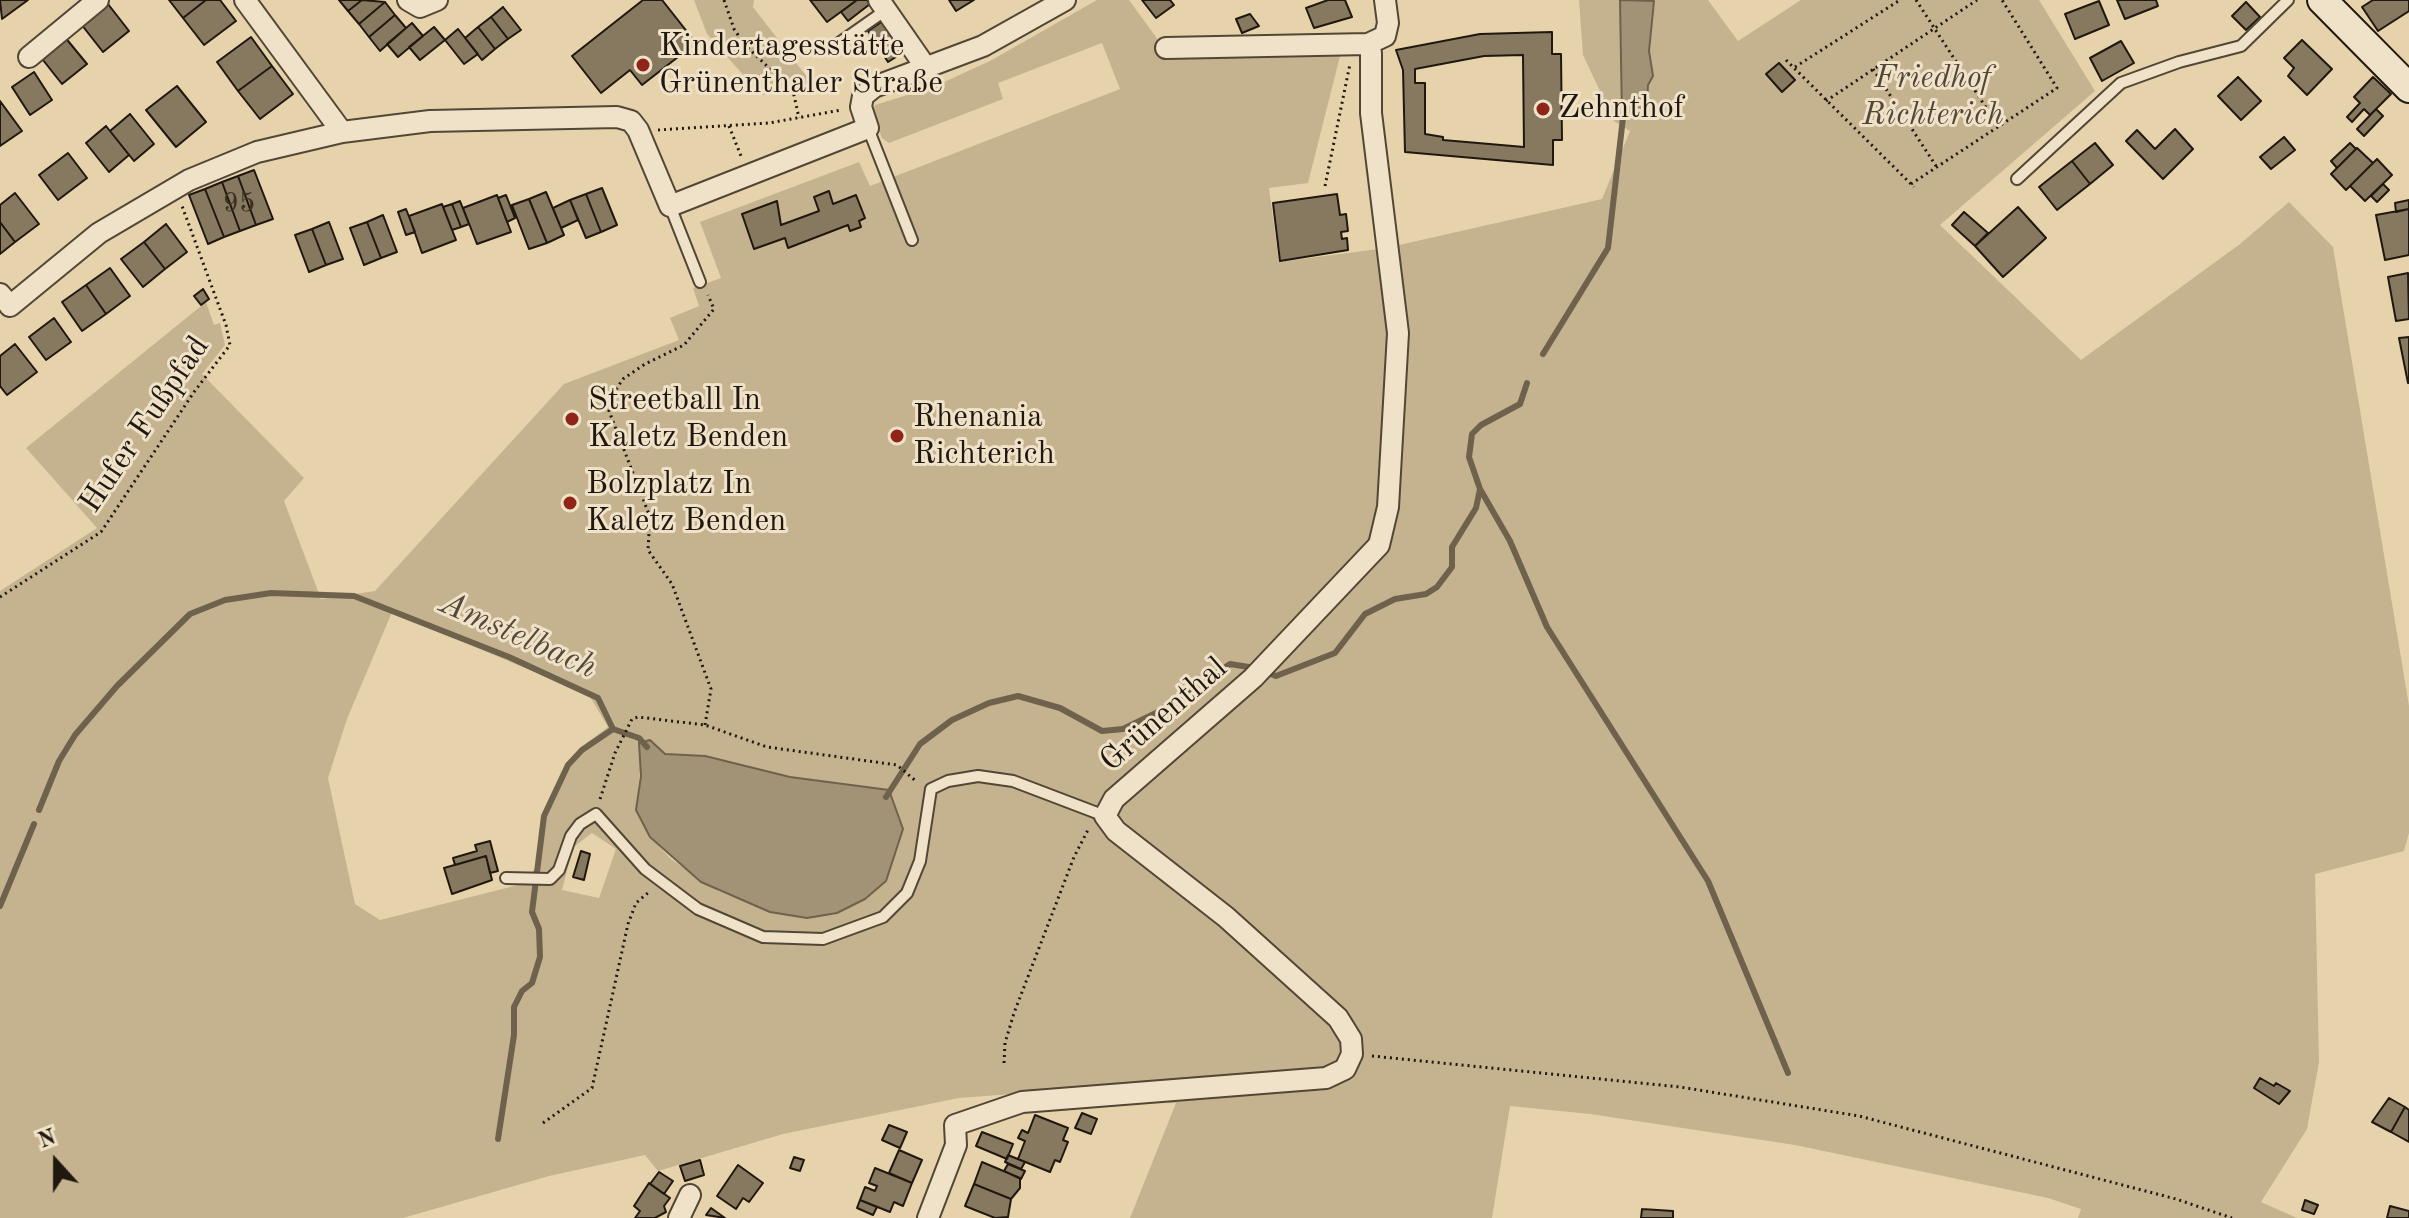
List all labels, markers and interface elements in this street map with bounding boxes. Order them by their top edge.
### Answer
place label: Kindertagesstätte Grünenthaler Straße [659,28,943,103]
marker: Kindertagesstätte Grünenthaler Straße [634,56,652,74]
park label: Friedhof Richterich [1862,60,2004,135]
place label: Zehnthof [1559,90,1684,128]
marker: Zehnthof [1534,100,1552,118]
house number: 95 [223,187,255,221]
street label: Hufer Fußpfad [72,329,218,521]
place label: Streetball In Kaletz Benden [588,382,788,457]
place label: Rhenania Richterich [913,399,1055,474]
marker: Streetball In Kaletz Benden [563,410,581,428]
marker: Rhenania Richterich [888,427,906,445]
place label: Bolzplatz In Kaletz Benden [586,466,786,541]
marker: Bolzplatz In Kaletz Benden [561,494,579,512]
water label: Amstelbach [433,583,603,689]
street label: Grünenthal [1093,649,1235,781]
north arrow [16,1122,96,1202]
text: N [36,1126,59,1153]

